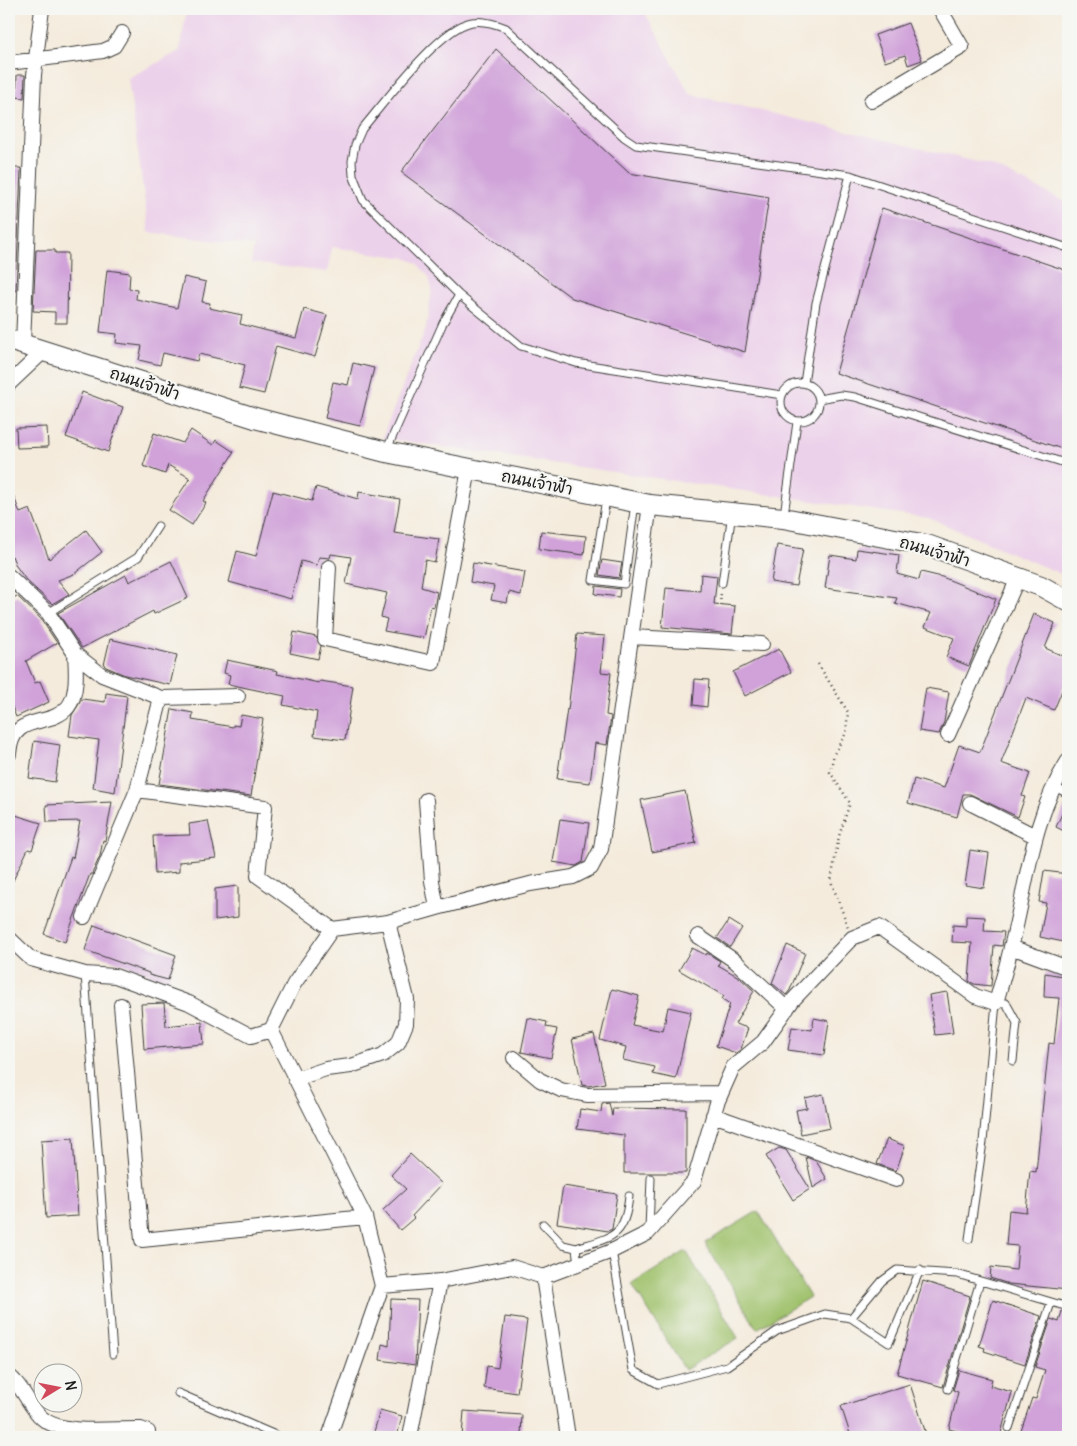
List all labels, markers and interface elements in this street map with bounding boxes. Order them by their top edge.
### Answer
street label: ถนนเจ้าฟ้า [108,362,182,404]
street label: ถนนเจ้าฟ้า [500,465,574,499]
street label: ถนนเจ้าฟ้า [898,531,972,571]
north arrow [32,1364,82,1414]
text: N [61,1379,81,1392]

